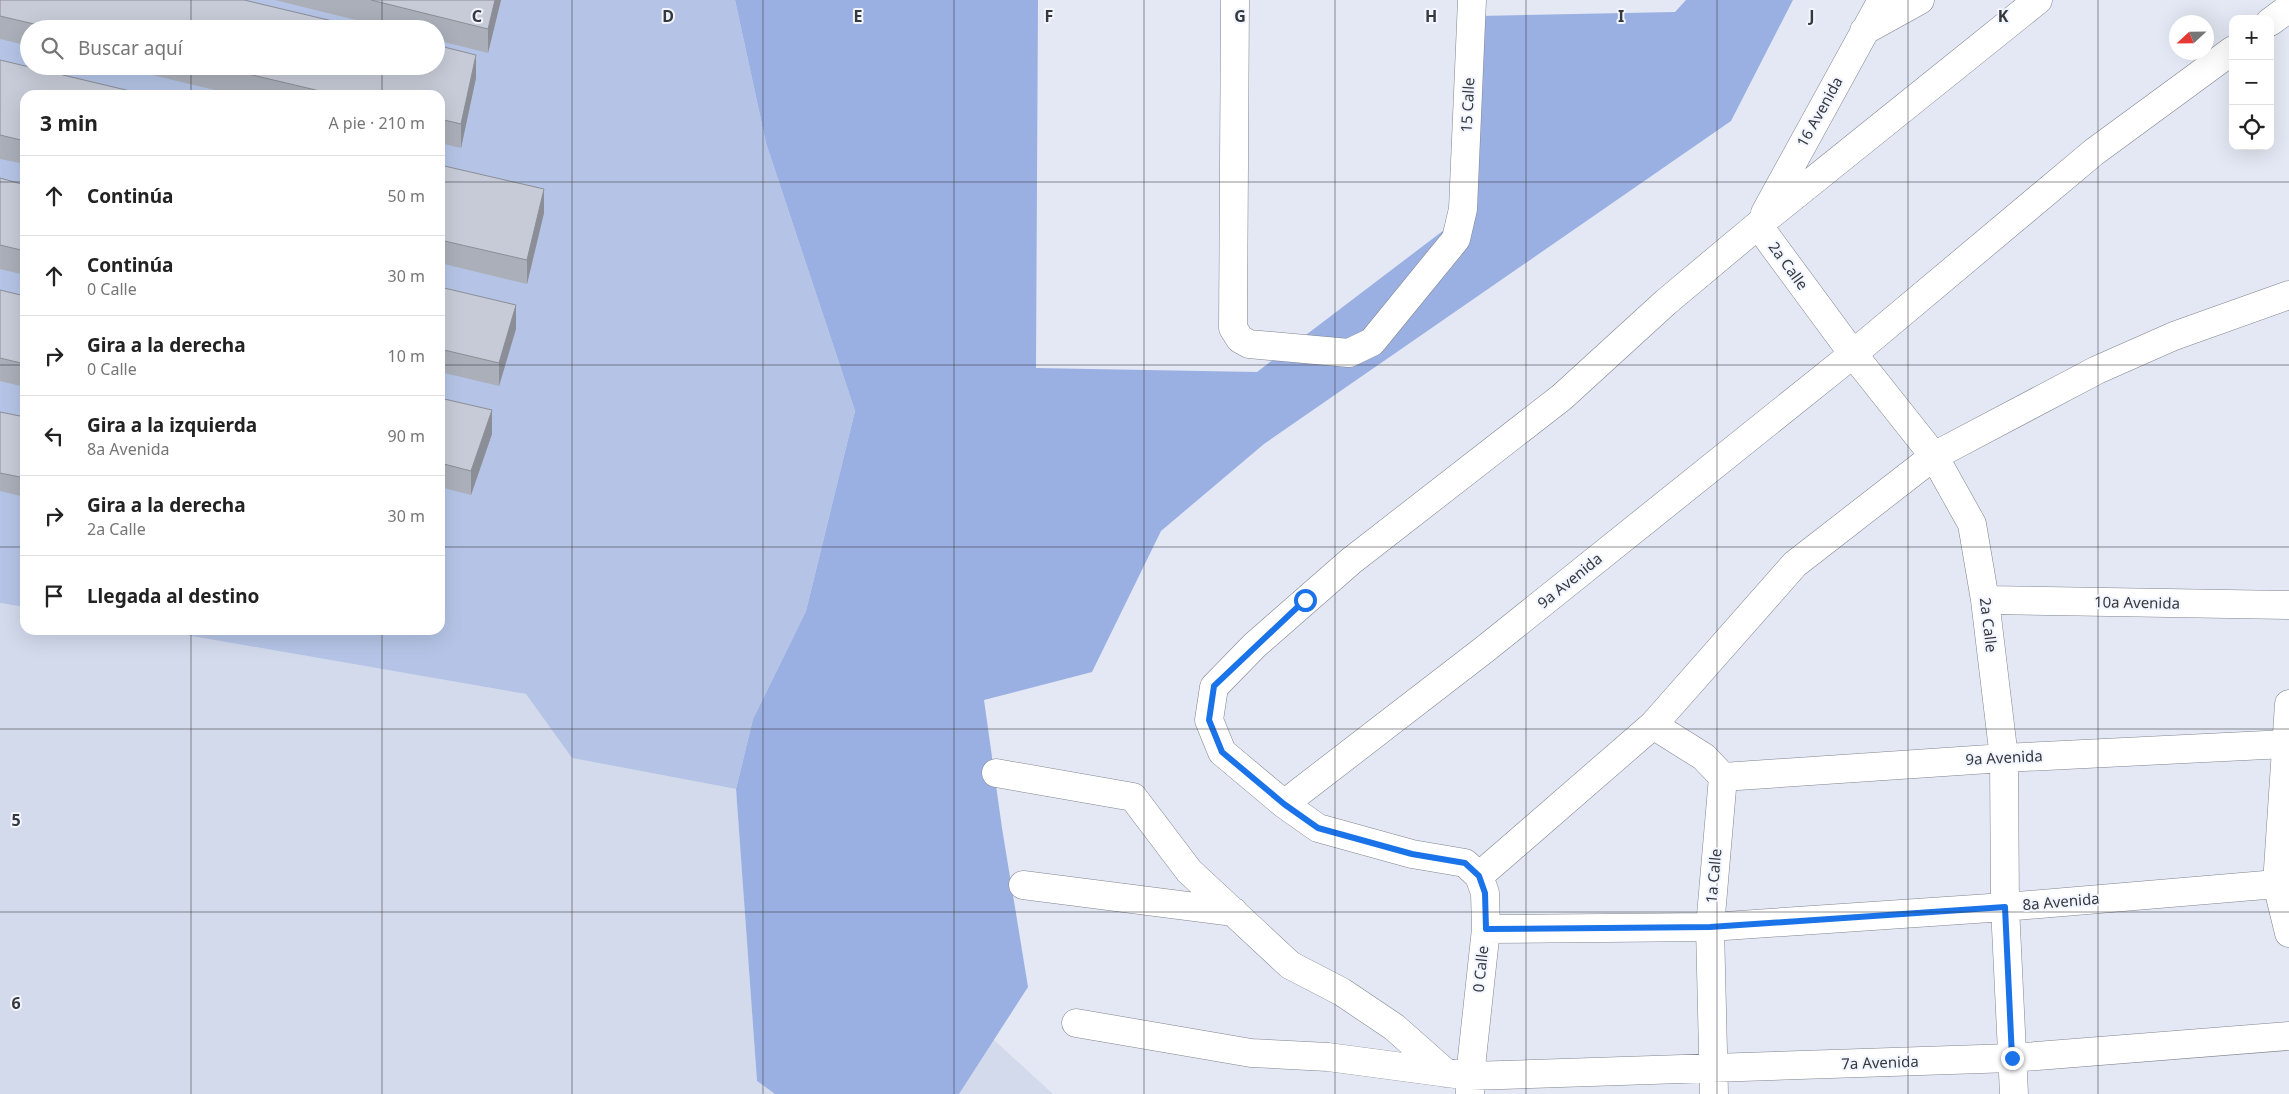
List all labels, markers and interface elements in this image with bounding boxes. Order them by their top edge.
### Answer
text: C [472,5,482,27]
text: D [662,5,674,27]
text: E [854,5,863,27]
text: F [1045,5,1053,27]
text: G [1234,5,1246,27]
text: H [1425,5,1437,27]
text: I [1618,5,1624,27]
text: J [1807,5,1815,27]
text: K [1998,5,2009,27]
north arrow [2169,15,2214,60]
map controls [2229,15,2274,150]
button: + [2229,15,2274,60]
search box [20,20,445,75]
icon: search [38,34,66,62]
text: Buscar aquí [78,35,183,61]
button: − [2229,60,2274,105]
street label: 16 Avenida [1792,73,1847,150]
street label: 15 Calle [1456,77,1478,133]
button: locate [2229,105,2274,150]
text: 3 min [40,109,98,137]
text: A pie · 210 m [328,112,425,134]
icon: ahead [40,182,68,210]
text: Continúa [87,183,173,209]
text: 50 m [388,185,425,207]
street label: 2a Calle [1765,237,1813,294]
text: Continúa [87,252,173,278]
icon: ahead [40,262,68,290]
text: 30 m [388,265,425,287]
text: 0 Calle [87,278,137,300]
text: Gira a la derecha [87,332,246,358]
icon: right [40,342,68,370]
text: 10 m [388,345,425,367]
text: 0 Calle [87,358,137,380]
text: Gira a la izquierda [87,412,257,438]
icon: left [40,422,68,450]
text: 90 m [388,425,425,447]
text: 8a Avenida [87,438,170,460]
text: Gira a la derecha [87,492,246,518]
icon: right [40,502,68,530]
text: 30 m [388,505,425,527]
text: 2a Calle [87,518,146,540]
street label: 9a Avenida [1533,548,1606,612]
icon: arrive [40,582,68,610]
text: Llegada al destino [87,583,259,609]
route start [1294,589,1317,612]
street label: 10a Avenida [2094,591,2180,613]
street label: 2a Calle [1976,596,2002,653]
street label: 9a Avenida [1965,745,2043,769]
text: 5 [11,809,21,831]
street label: 1a Calle [1701,848,1725,904]
street label: 8a Avenida [2022,888,2100,914]
street label: 0 Calle [1468,945,1492,993]
text: 6 [11,992,21,1014]
route end [2001,1047,2024,1070]
street label: 7a Avenida [1841,1051,1919,1073]

